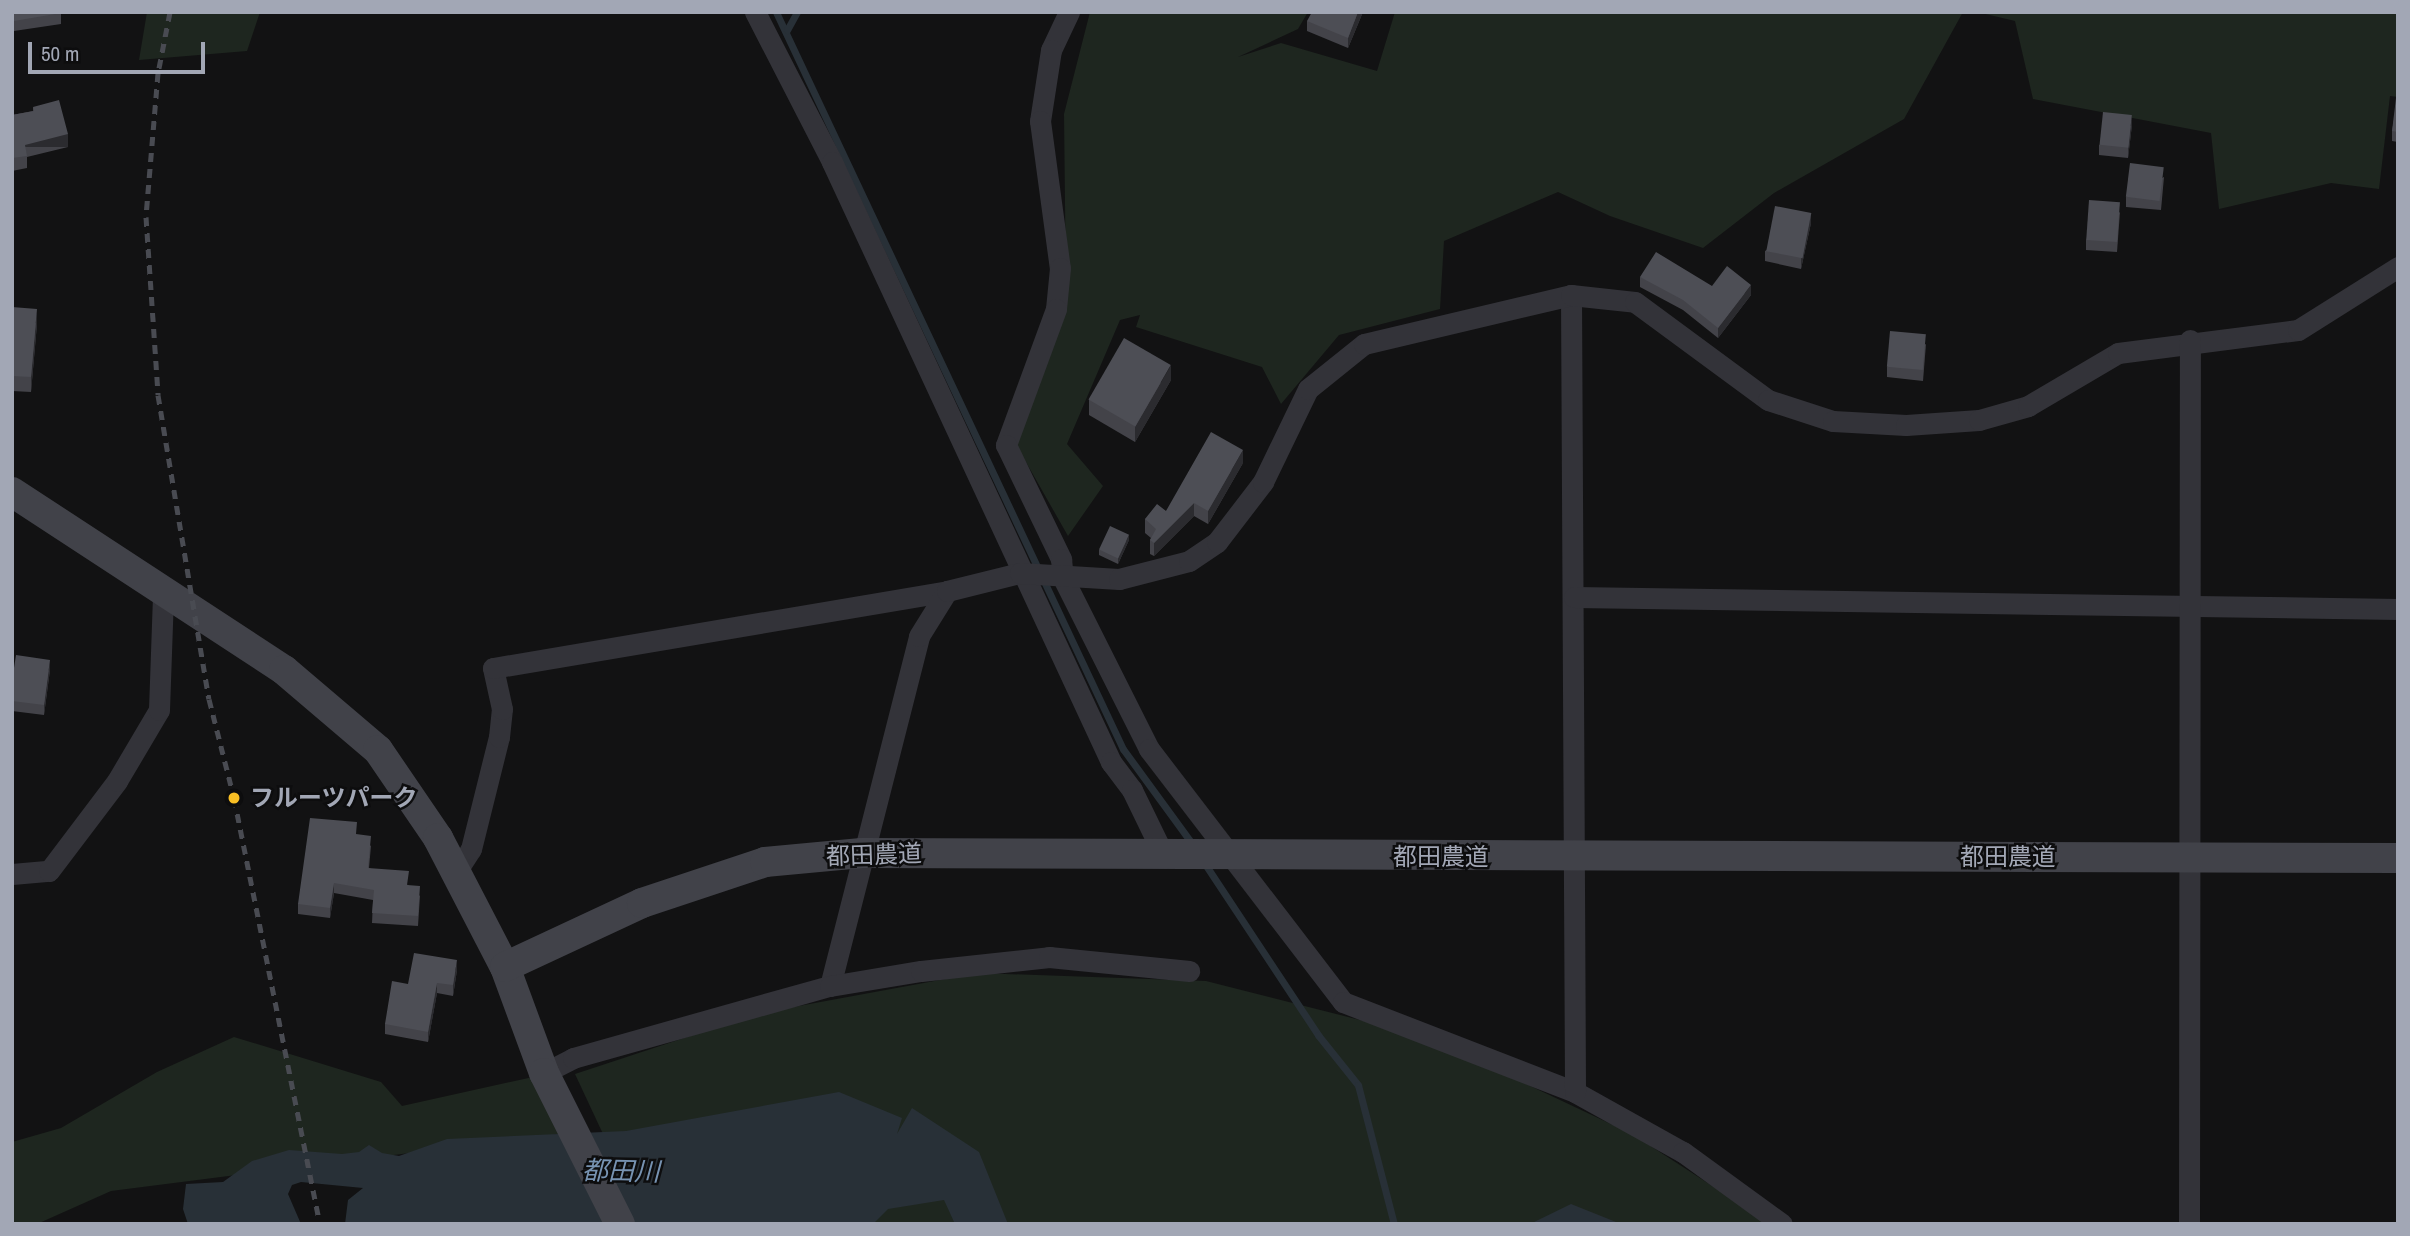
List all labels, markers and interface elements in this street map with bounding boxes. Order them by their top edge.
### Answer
scale bar [32,28,208,72]
text: 50 m [41,39,79,68]
place label: フルーツパーク [250,784,418,812]
marker: フルーツパーク [224,788,244,808]
street label: 都田農道 [826,839,922,871]
street label: 都田農道 [1393,843,1489,871]
street label: 都田農道 [1960,843,2056,871]
water label: 都田川 [582,1155,660,1187]

